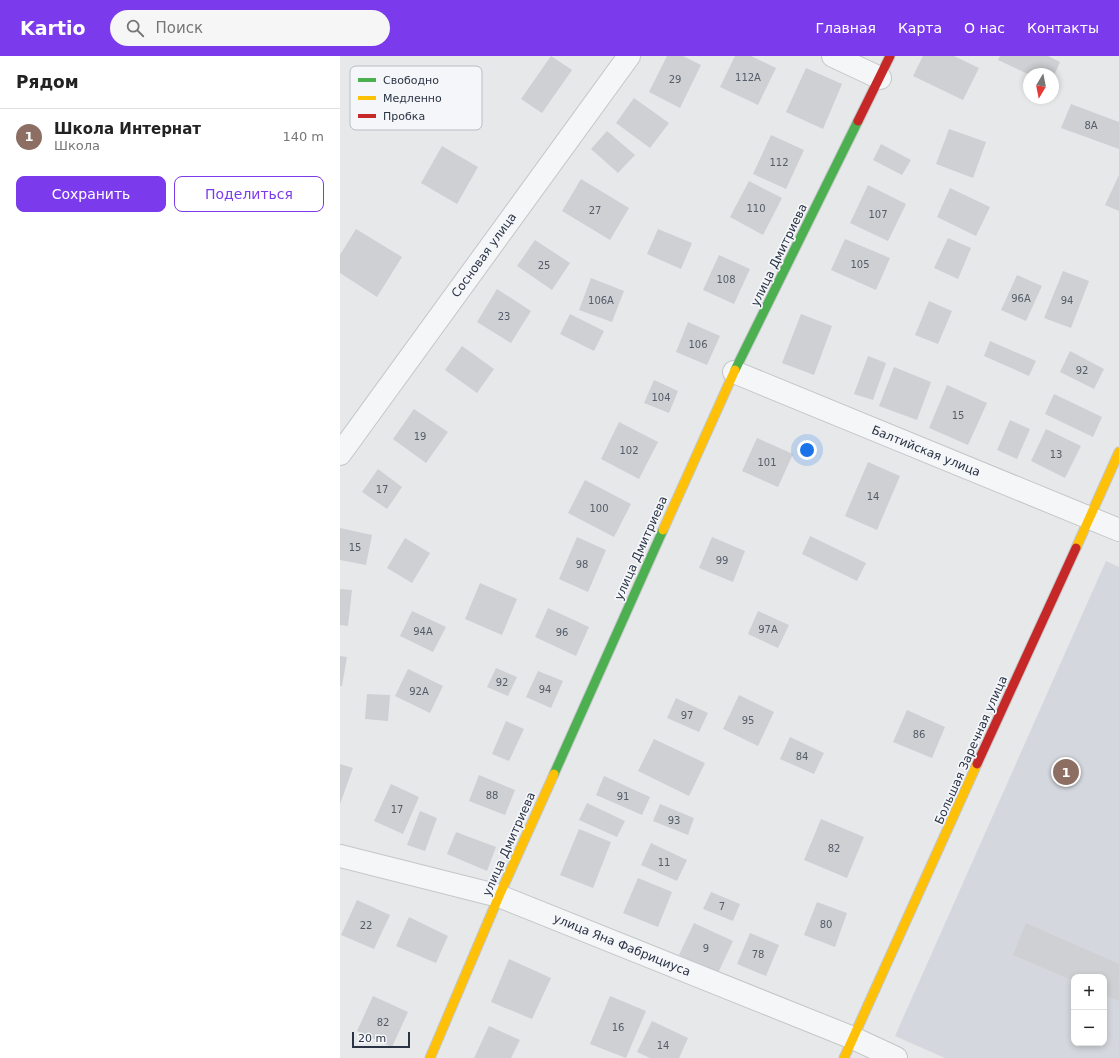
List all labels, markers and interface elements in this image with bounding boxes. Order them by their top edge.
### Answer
search box [110,10,390,46]
text: Kartio [20,17,86,39]
icon: search [124,17,146,39]
text: Поиск [156,19,203,37]
text: Главная [815,20,876,36]
text: Карта [898,20,942,36]
text: О нас [964,20,1005,36]
text: Контакты [1027,20,1099,36]
legend [350,66,482,130]
north arrow [1023,68,1059,104]
text: Рядом [16,72,79,92]
house number: 112А [735,72,761,83]
text: Свободно [383,74,439,87]
house number: 29 [669,74,681,85]
text: Медленно [383,92,442,105]
text: Пробка [383,110,425,123]
text: Школа Интернат [54,120,201,138]
house number: 8А [1084,120,1098,131]
text: 1 [24,129,34,144]
text: 140 m [282,129,324,144]
text: Школа [54,138,100,153]
house number: 112 [769,157,789,168]
button: Сохранить [16,176,166,212]
button: Поделиться [174,176,324,212]
street label: улица Дмитриева [748,201,810,309]
house number: 110 [746,203,766,214]
house number: 27 [589,205,601,216]
house number: 107 [868,209,888,220]
street label: Сосновая улица [449,210,519,300]
house number: 105 [850,259,870,270]
house number: 25 [538,260,550,271]
house number: 108 [716,274,736,285]
house number: 96А [1011,293,1031,304]
house number: 106А [588,295,614,306]
house number: 94 [1061,295,1073,306]
house number: 23 [498,311,510,322]
house number: 106 [688,339,708,350]
house number: 92 [1076,365,1088,376]
house number: 104 [651,392,671,403]
house number: 15 [952,410,964,421]
street label: Балтийская улица [870,423,982,479]
house number: 19 [414,431,426,442]
your location [797,440,817,460]
house number: 102 [619,445,639,456]
house number: 13 [1050,449,1062,460]
house number: 101 [757,457,777,468]
house number: 17 [376,484,388,495]
house number: 14 [867,491,879,502]
street label: улица Дмитриева [612,494,670,602]
house number: 100 [589,503,609,514]
house number: 15 [349,542,361,553]
house number: 99 [716,555,728,566]
house number: 98 [576,559,588,570]
house number: 97А [758,624,778,635]
house number: 94А [413,626,433,637]
house number: 96 [556,627,568,638]
street label: Большая Заречная улица [932,674,1010,826]
house number: 92 [496,677,508,688]
house number: 94 [539,684,551,695]
house number: 92А [409,686,429,697]
house number: 97 [681,710,693,721]
house number: 95 [742,715,754,726]
house number: 86 [913,729,925,740]
house number: 84 [796,751,808,762]
pin: 1 [1053,757,1079,787]
street label: улица Дмитриева [480,790,538,898]
house number: 88 [486,790,498,801]
house number: 91 [617,791,629,802]
house number: 17 [391,804,403,815]
house number: 93 [668,815,680,826]
house number: 82 [828,843,840,854]
house number: 11 [658,857,670,868]
house number: 7 [719,901,725,912]
street label: улица Яна Фабрициуса [551,911,693,979]
house number: 80 [820,919,832,930]
house number: 22 [360,920,372,931]
house number: 9 [703,943,709,954]
house number: 78 [752,949,764,960]
map controls [1071,974,1107,1046]
button: + [1071,974,1107,1010]
button: − [1071,1010,1107,1046]
house number: 82 [377,1017,389,1028]
house number: 16 [612,1022,624,1033]
scale bar [352,1030,410,1049]
text: 20 m [358,1032,386,1045]
house number: 14 [657,1040,669,1051]

